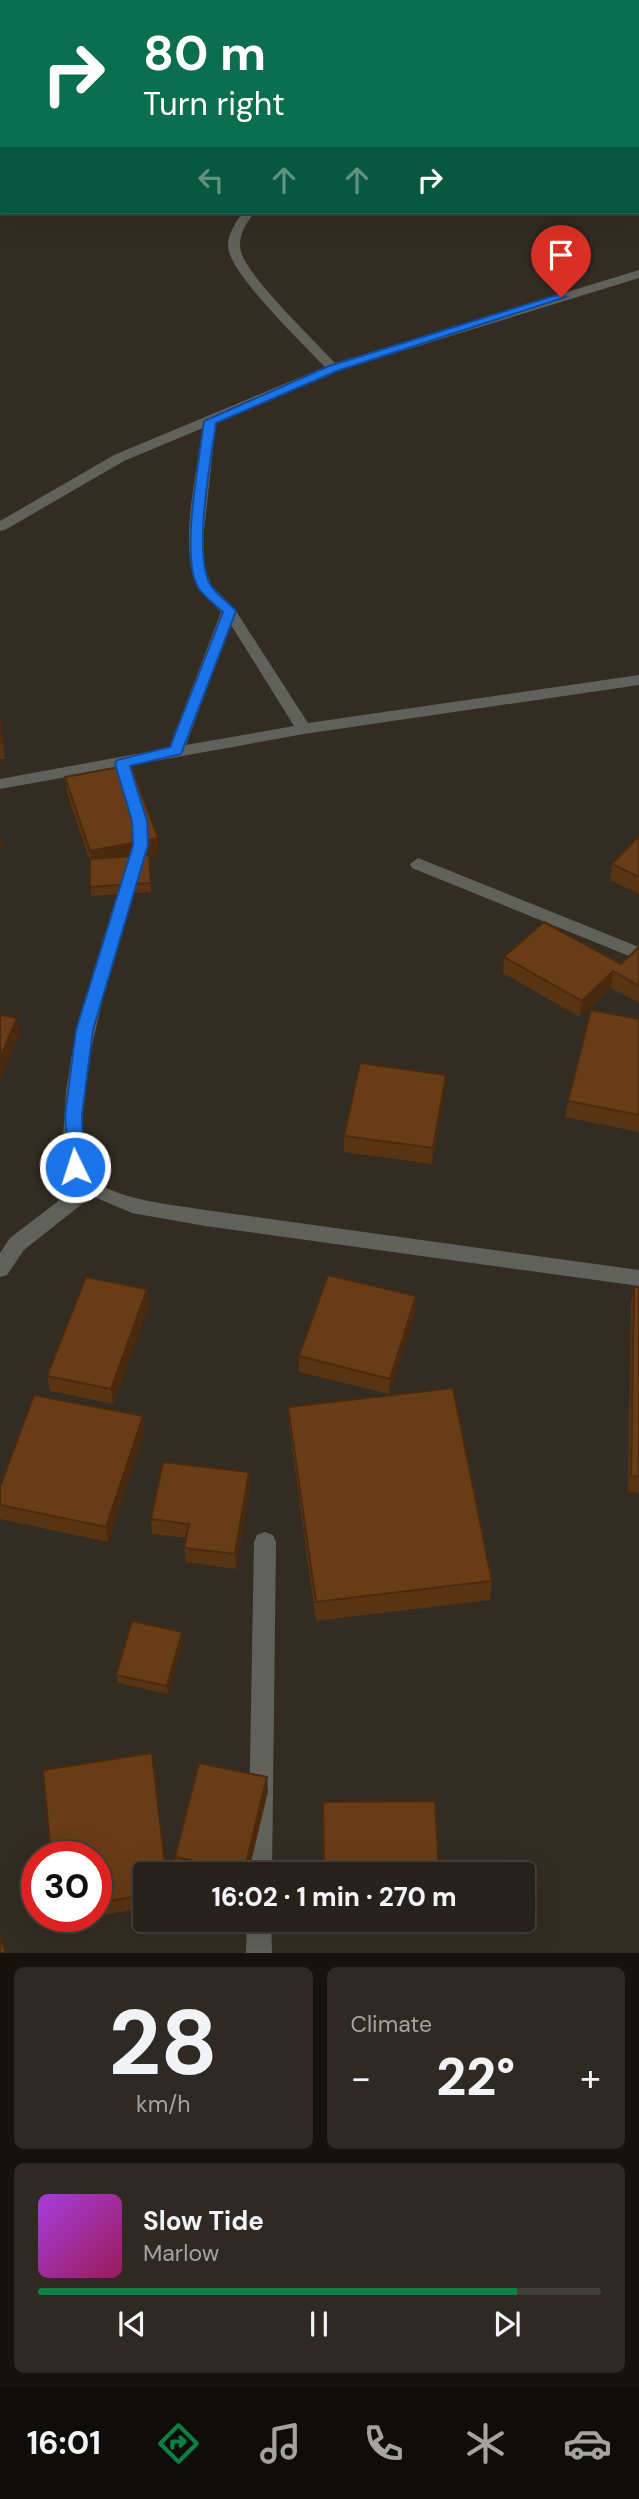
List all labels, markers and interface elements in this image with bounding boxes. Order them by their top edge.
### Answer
text: 80 m [143,21,266,85]
icon: right [28,28,119,119]
text: Turn right [143,83,285,125]
icon: left [192,161,230,199]
icon: ahead [265,161,303,199]
icon: ahead [338,161,376,199]
icon: right [411,161,449,199]
pin [531,225,591,297]
icon: arrive [542,236,580,274]
position arrow [38,1130,112,1204]
speed limit sign: 30 [21,1841,112,1932]
text: 16:02 · 1 min · 270 m [212,1880,456,1914]
text: 28 [109,1984,218,2102]
text: Climate [351,2009,432,2039]
text: 22° [436,2043,515,2111]
text: − [351,2053,371,2103]
text: + [580,2053,601,2103]
text: km/h [136,2089,190,2119]
text: Slow Tide [143,2204,264,2238]
text: Marlow [143,2238,219,2268]
icon: previous [113,2305,151,2343]
icon: pause [300,2305,338,2343]
icon: next [488,2305,526,2343]
icon: directions [154,2419,203,2468]
icon: music [256,2419,305,2468]
icon: phone [359,2419,408,2468]
icon: climate [461,2419,510,2468]
icon: car [563,2419,612,2468]
text: 16:01 [27,2422,101,2464]

